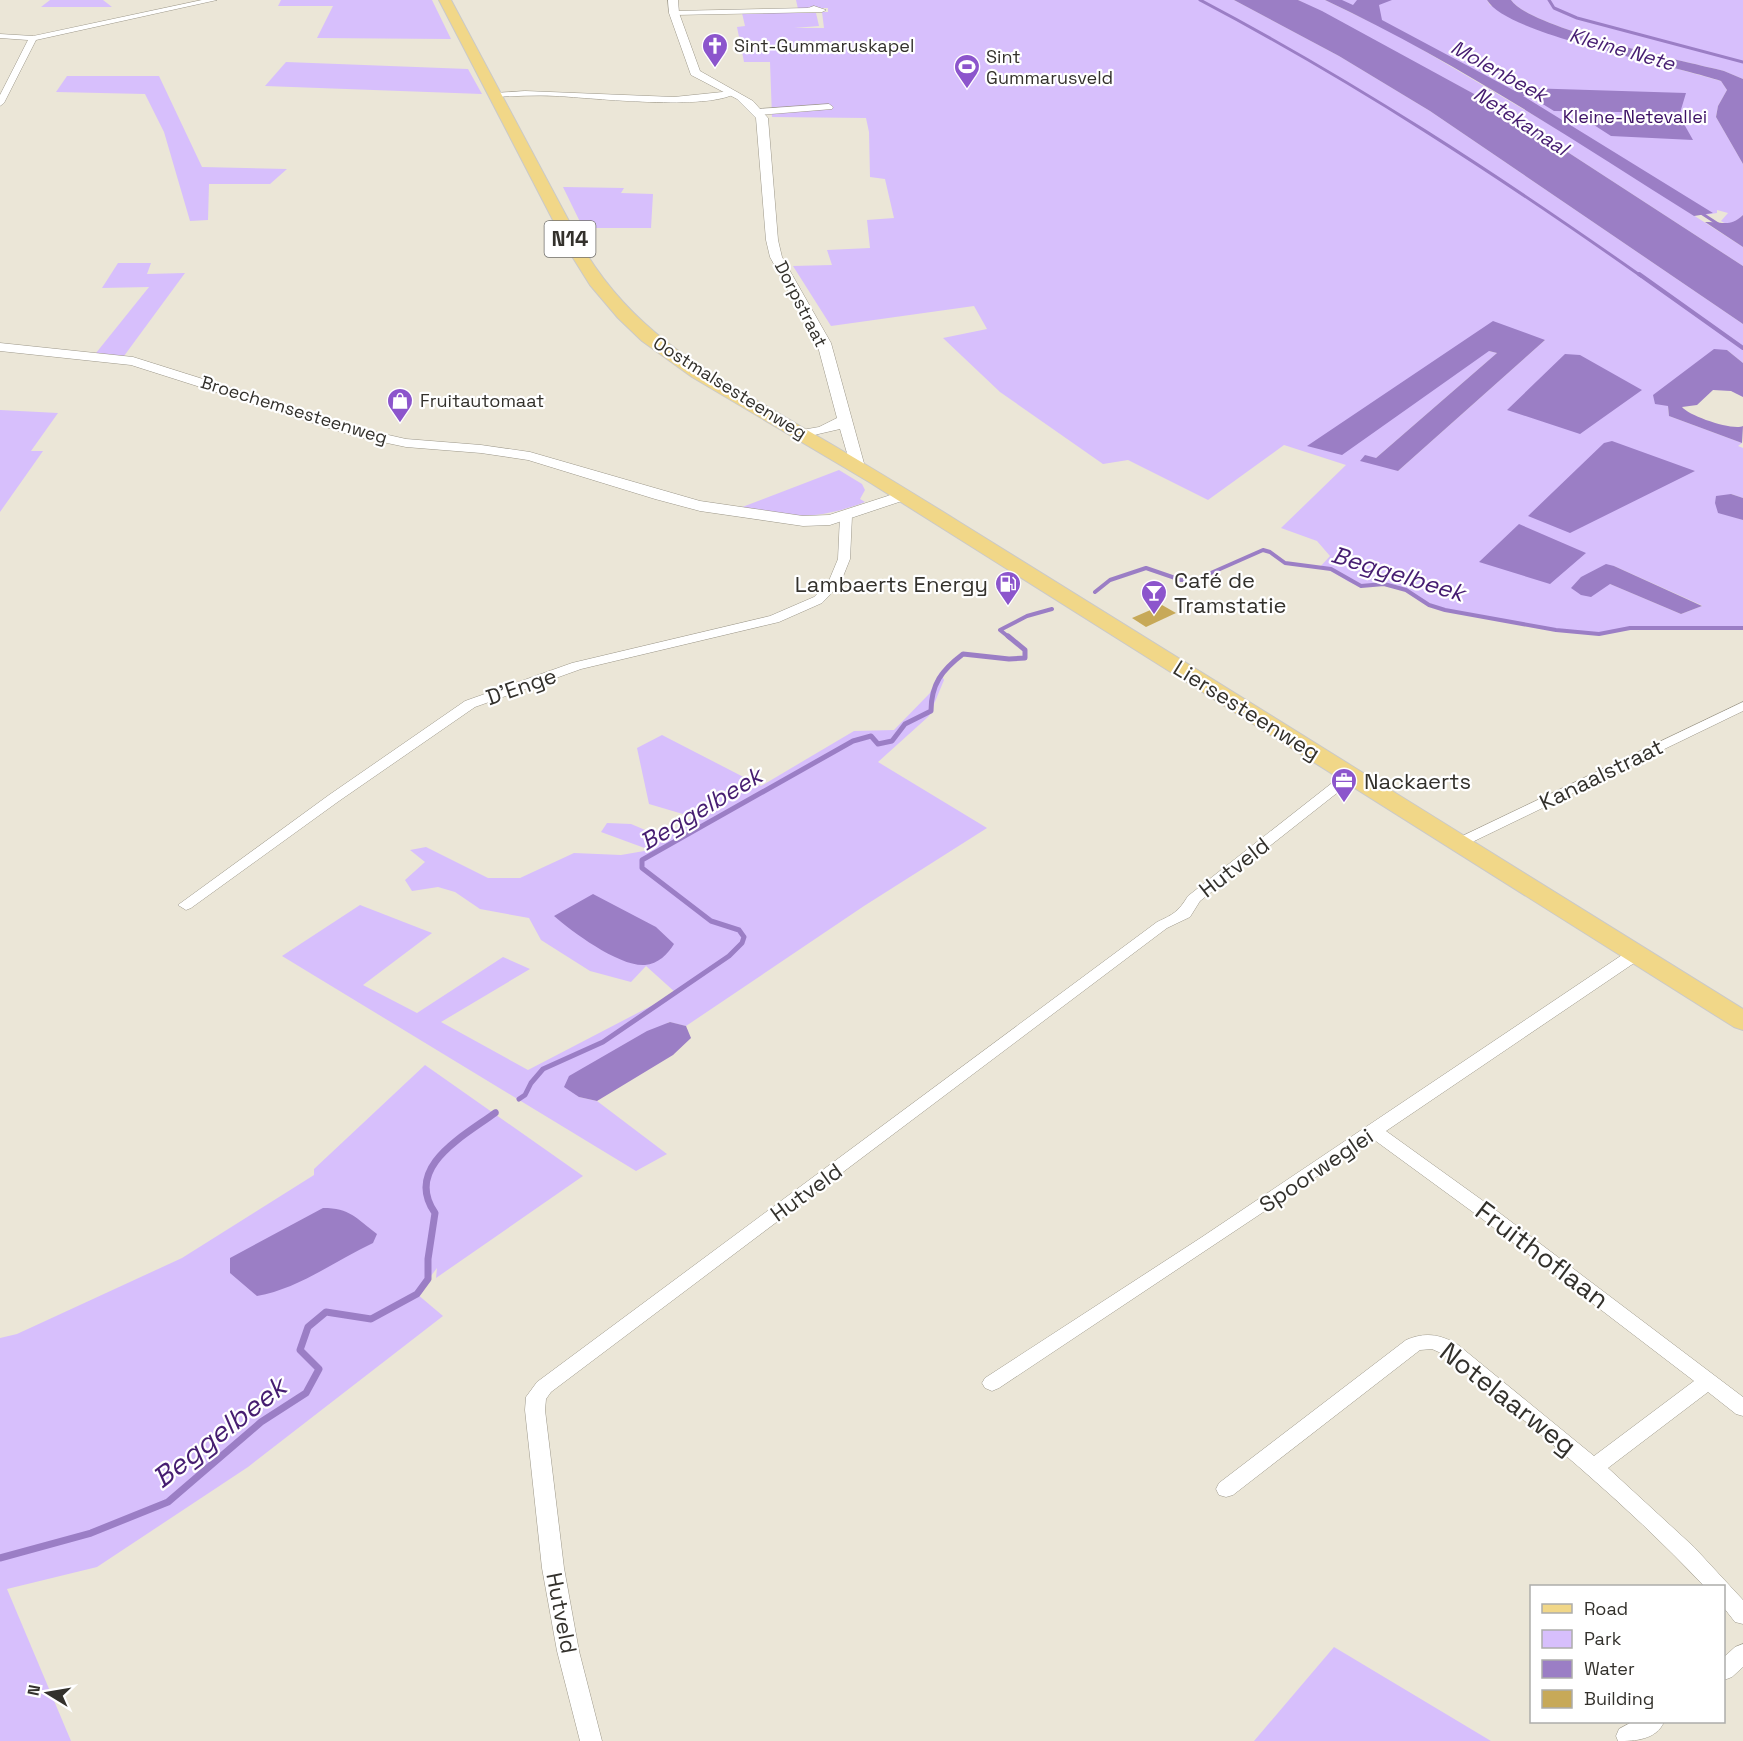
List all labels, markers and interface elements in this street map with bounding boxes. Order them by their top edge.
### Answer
water label: Kleine Nete [1566,22,1679,77]
church icon: Sint-Gummaruskapel [700,31,730,69]
place label: Sint-Gummaruskapel [734,34,914,57]
water label: Molenbeek [1446,34,1554,109]
place label: Sint Gummarusveld [986,45,1113,89]
sports icon: Sint Gummarusveld [952,52,982,90]
water label: Netekanaal [1469,81,1575,162]
park label: Kleine-Netevallei [1563,105,1707,128]
road number: N14 [544,221,596,257]
street label: Dorpstraat [770,257,833,351]
street label: Oostmalsesteenweg [649,331,811,444]
street label: Broechemsesteenweg [198,370,390,449]
shop icon: Fruitautomaat [385,386,415,424]
place label: Fruitautomaat [420,389,544,412]
water label: Beggelbeek [1328,539,1471,609]
place label: Café de Tramstatie [1174,566,1287,619]
fuel station icon: Lambaerts Energy [993,569,1023,607]
place label: Lambaerts Energy [795,570,988,598]
bar icon: Café de Tramstatie [1139,578,1169,616]
street label: Liersesteenweg [1168,654,1326,766]
street label: D'Enge [482,661,560,711]
street label: Kanaalstraat [1534,732,1668,816]
water label: Beggelbeek [634,758,770,857]
office icon: Nackaerts [1329,766,1359,804]
place label: Nackaerts [1364,767,1471,795]
street label: Hutveld [1193,831,1275,903]
street label: Spoorweglei [1254,1122,1378,1218]
street label: Hutveld [765,1157,847,1227]
street label: Fruithoflaan [1468,1193,1616,1316]
street label: Notelaarweg [1433,1334,1584,1463]
water label: Beggelbeek [145,1367,296,1496]
street label: Hutveld [540,1570,584,1656]
legend [1530,1585,1725,1723]
text: Road [1584,1597,1628,1620]
text: Park [1584,1627,1622,1650]
text: Water [1584,1657,1635,1680]
north arrow [18,1663,78,1723]
text: N [22,1683,45,1698]
text: Building [1584,1687,1654,1710]

